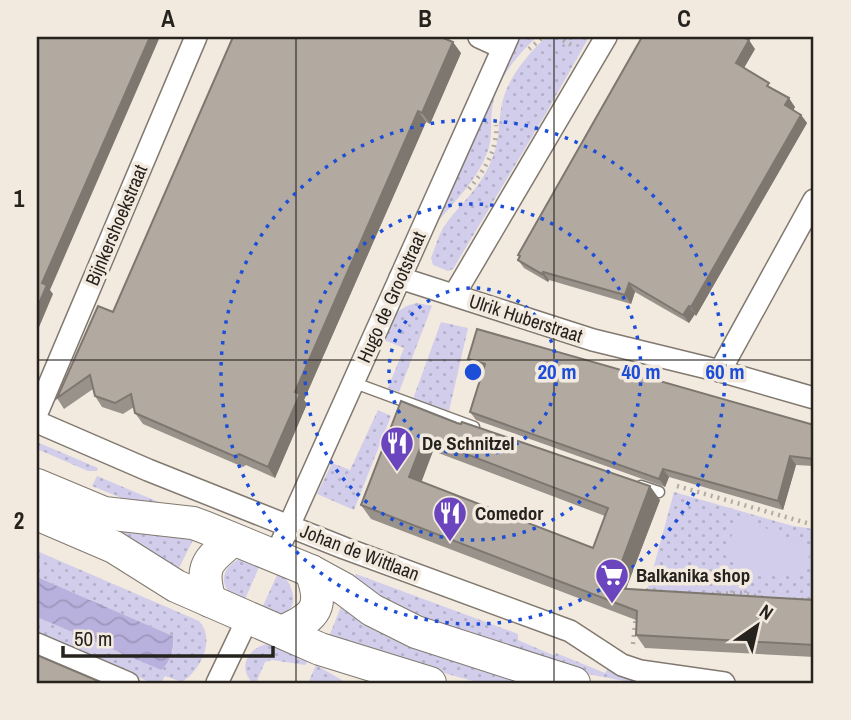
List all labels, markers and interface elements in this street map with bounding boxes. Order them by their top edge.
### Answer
text: A [161,3,175,34]
text: B [418,3,432,34]
text: C [677,3,691,34]
street label: Bijnkershoekstraat [79,160,153,289]
text: 1 [14,183,25,214]
street label: Hugo de Grootstraat [350,227,432,367]
street label: Ulrik Huberstraat [466,287,587,349]
text: 20 m [537,357,577,386]
text: 40 m [621,357,661,386]
text: 60 m [705,357,745,386]
centre of rings [461,360,485,384]
restaurant icon: De Schnitzel [378,424,416,473]
place label: De Schnitzel [422,430,515,456]
restaurant icon: Comedor [431,494,469,543]
place label: Comedor [475,500,543,526]
text: 2 [14,505,24,536]
street label: Johan de Wittlaan [297,517,423,587]
supermarket icon: Balkanika shop [593,556,631,605]
place label: Balkanika shop [636,562,750,588]
north arrow [722,590,792,660]
text: N [755,598,778,626]
scale bar [63,615,273,659]
text: 50 m [74,624,112,653]

